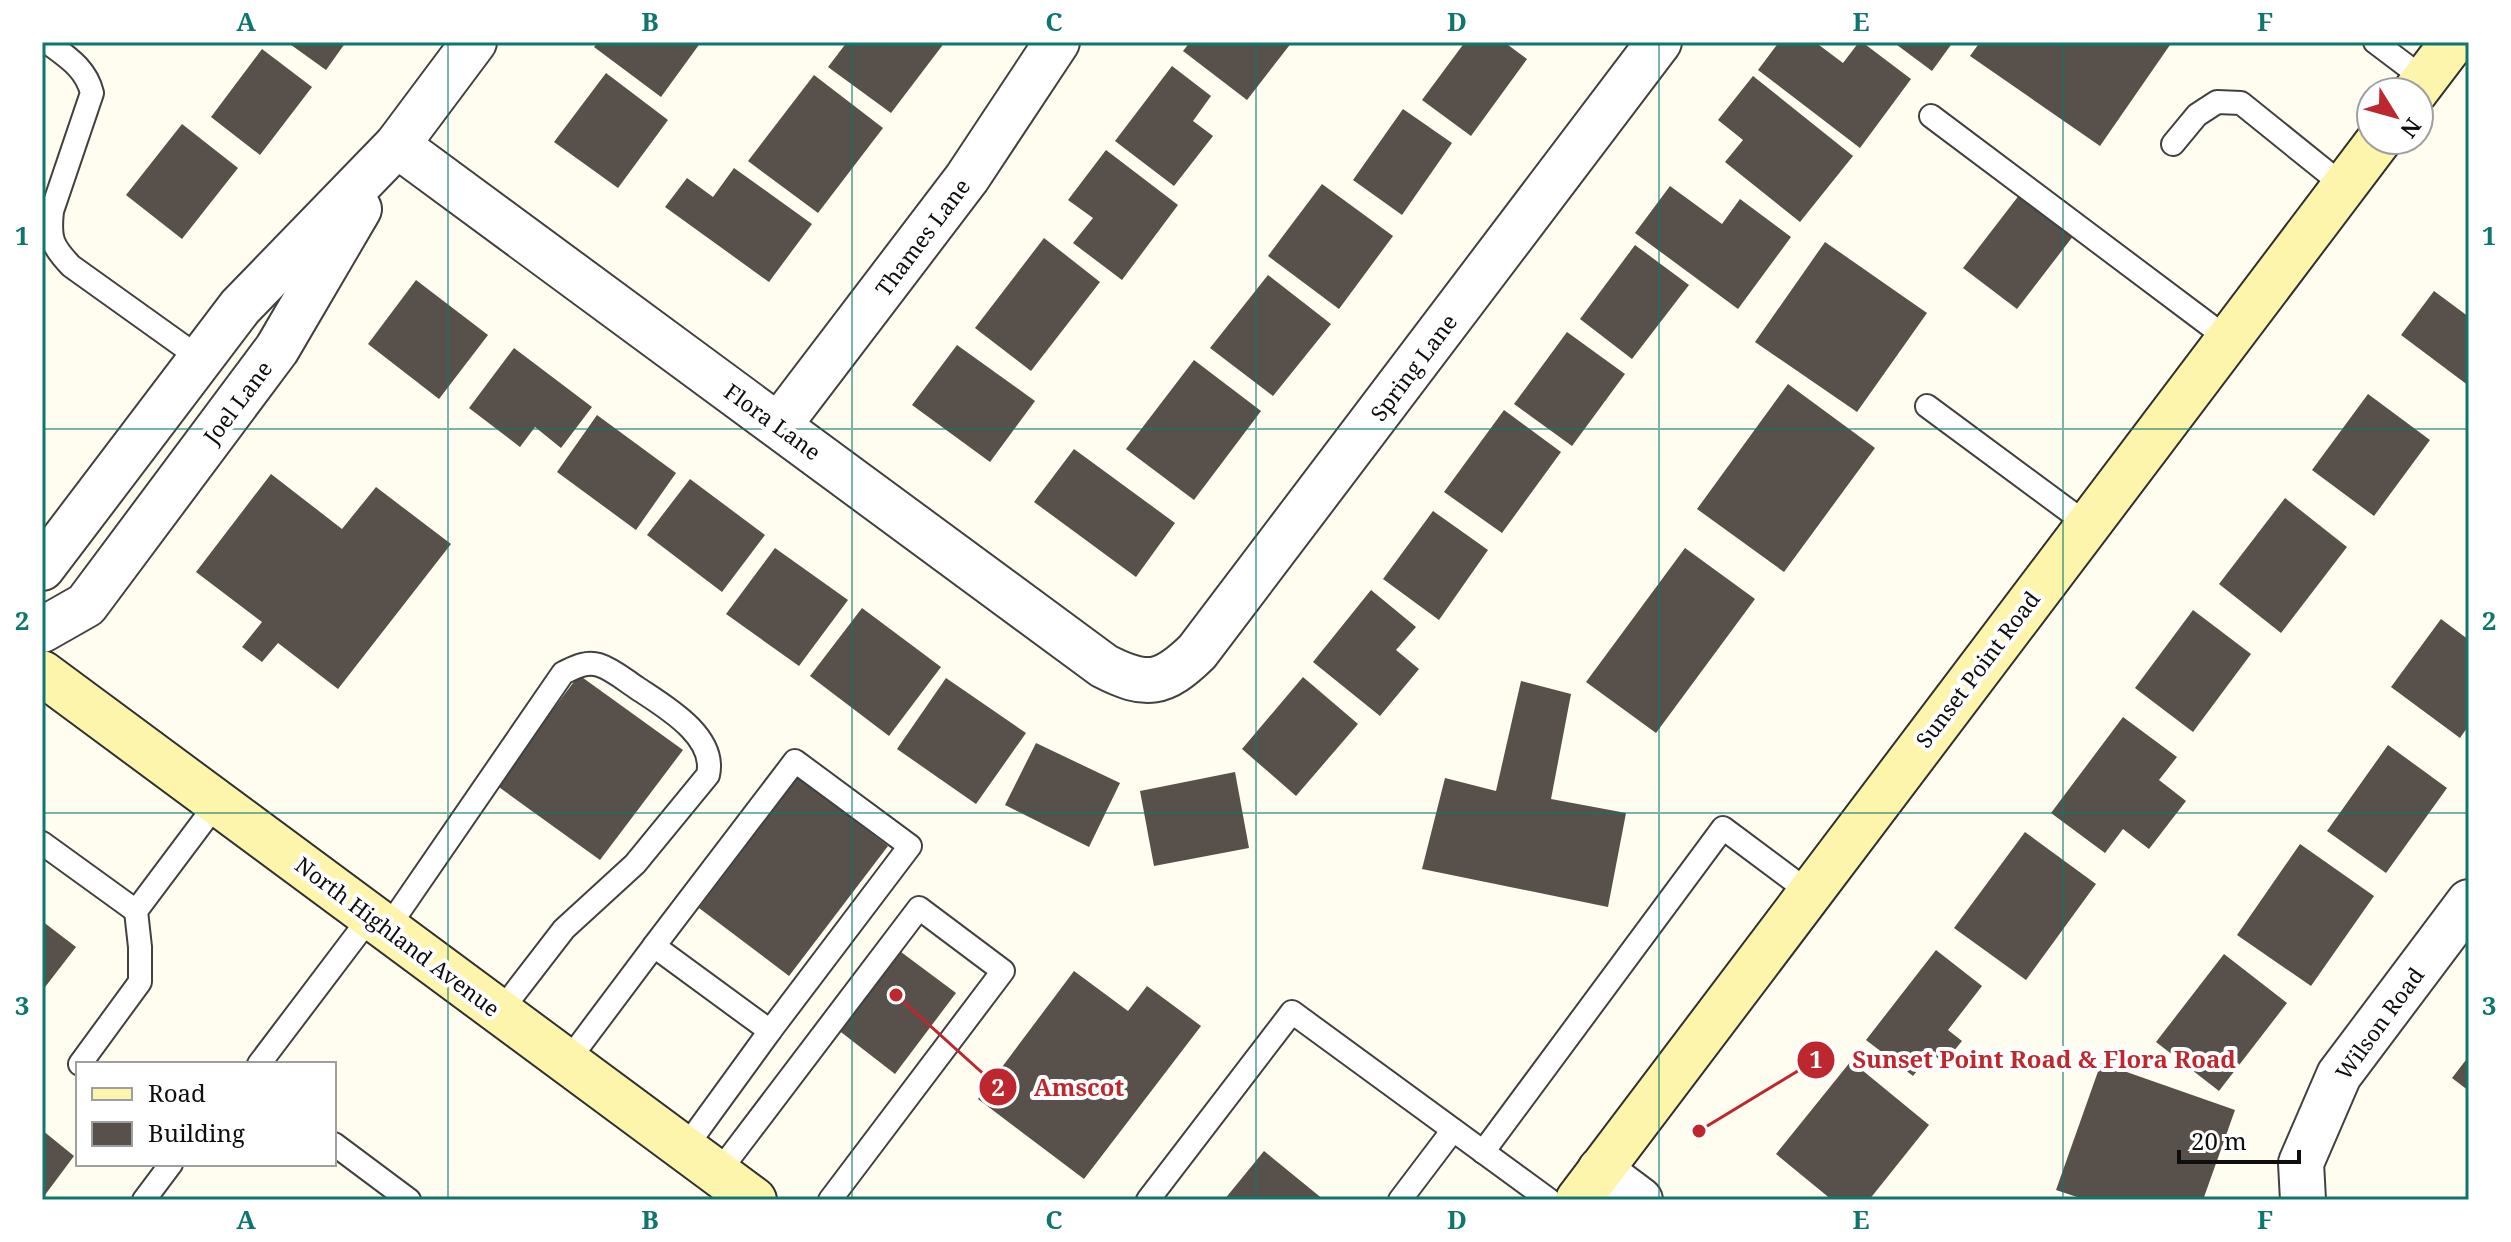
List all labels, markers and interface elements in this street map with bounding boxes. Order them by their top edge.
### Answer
text: A [236,3,256,39]
text: B [641,3,659,39]
text: C [1045,3,1063,39]
text: D [1447,3,1467,39]
text: E [1853,3,1870,39]
text: F [2257,3,2273,39]
north arrow [2355,76,2435,156]
text: N [2395,113,2429,145]
street label: Thames Lane [868,172,976,302]
text: 1 [15,217,29,253]
text: 1 [2482,217,2496,253]
street label: Spring Lane [1363,307,1463,427]
street label: Joel Lane [195,354,278,451]
street label: Flora Lane [719,376,827,466]
street label: Sunset Point Road [1908,584,2046,753]
text: 2 [15,602,29,638]
text: 2 [2482,602,2496,638]
street label: North Highland Avenue [290,849,506,1023]
street label: Wilson Road [2328,960,2430,1085]
text: 3 [15,987,29,1023]
text: 3 [2482,987,2496,1023]
callout: Sunset Point Road & Flora Road [1796,1036,2252,1084]
text: 1 [1809,1042,1823,1075]
text: Sunset Point Road & Flora Road [1852,1042,2236,1075]
legend [76,1062,336,1166]
callout: Amscot [978,1063,1141,1111]
text: 2 [991,1070,1005,1103]
text: Amscot [1034,1070,1124,1103]
text: Road [148,1076,206,1109]
scale bar [2179,1114,2299,1164]
text: Building [148,1116,245,1149]
text: 20 m [2191,1124,2247,1157]
text: A [236,1201,256,1237]
text: B [641,1201,659,1237]
text: C [1045,1201,1063,1237]
text: D [1447,1201,1467,1237]
text: E [1853,1201,1870,1237]
text: F [2257,1201,2273,1237]

